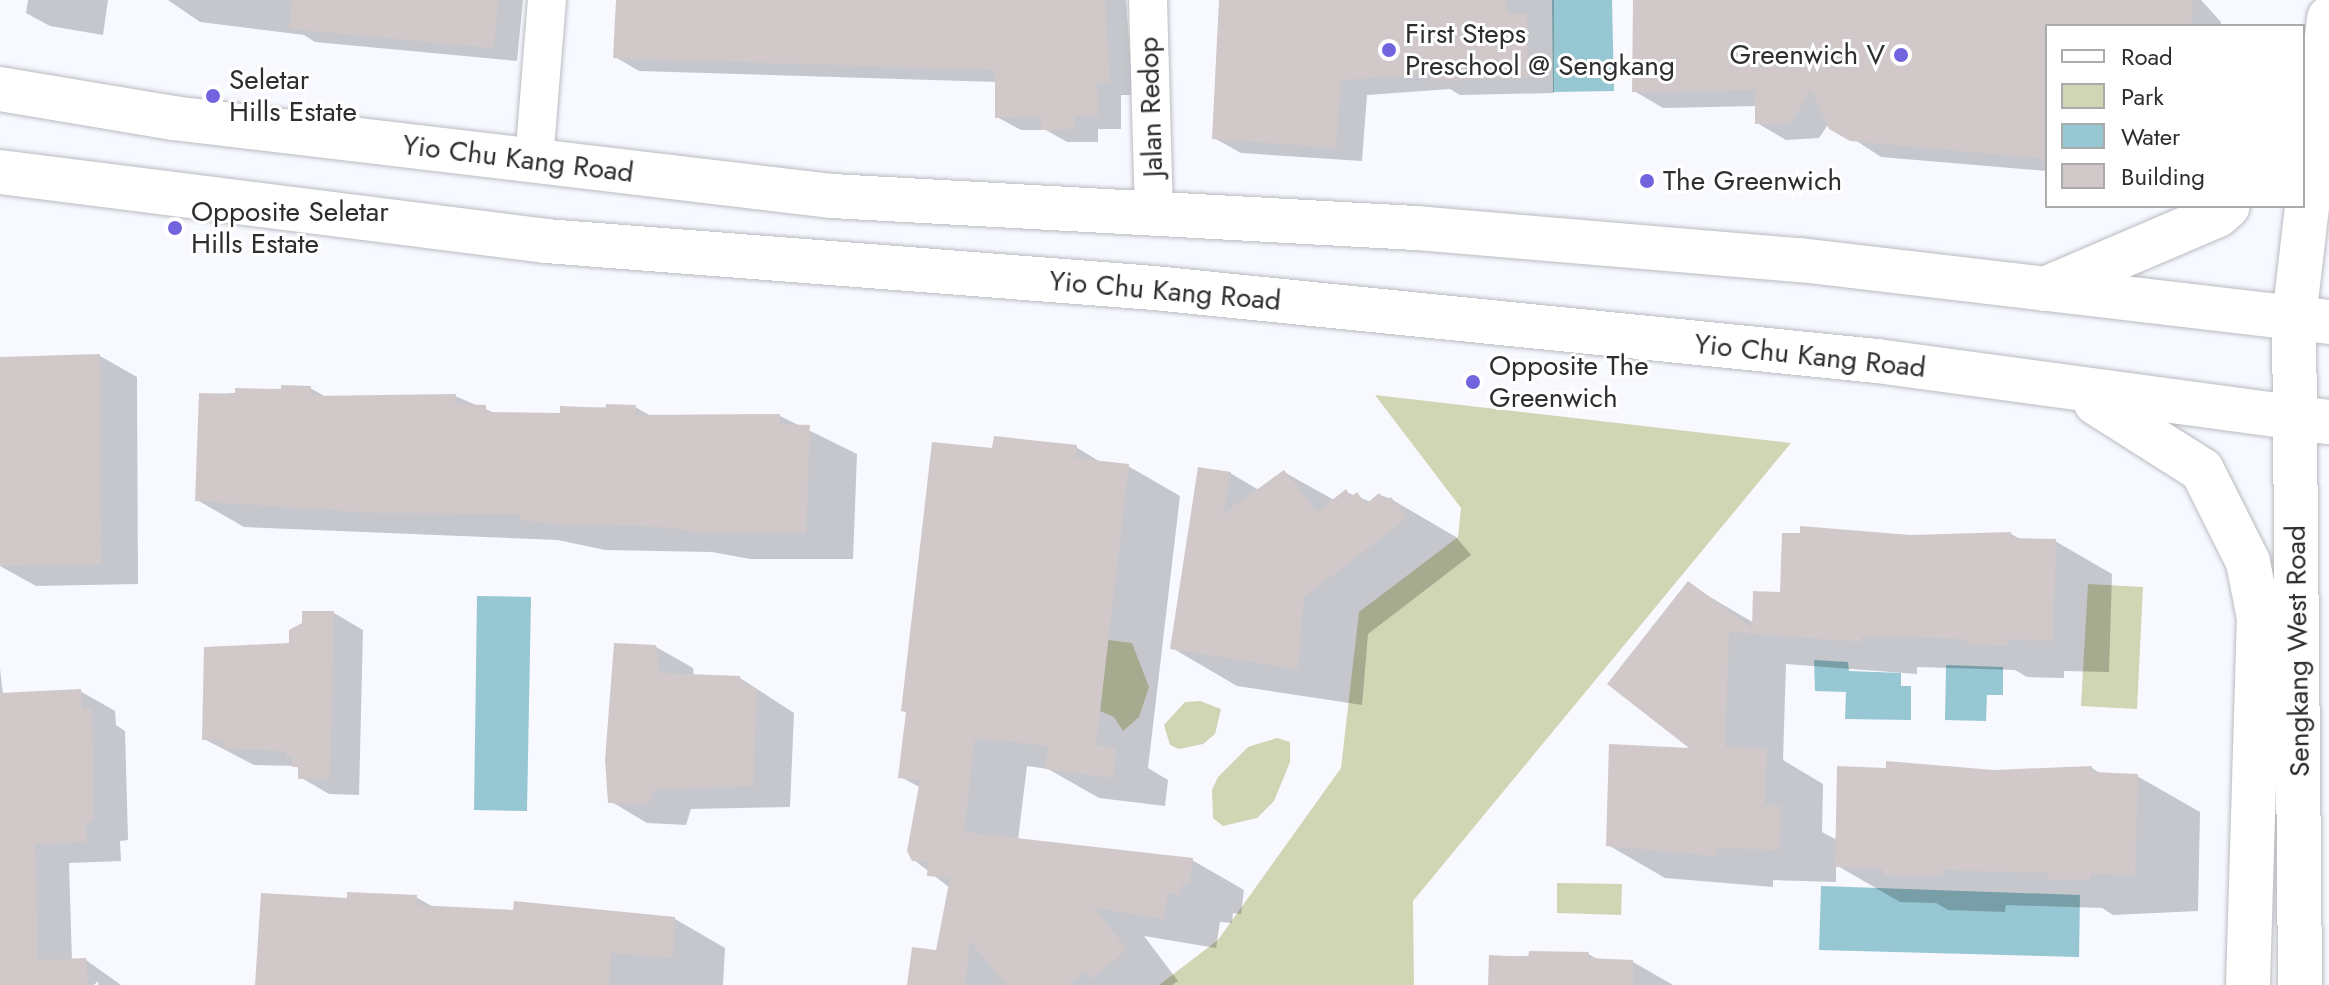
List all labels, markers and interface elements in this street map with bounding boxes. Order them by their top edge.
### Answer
place label: First Steps Preschool @ Sengkang [1405,17,1675,83]
legend [2045,24,2305,208]
street label: Jalan Redop [1132,36,1170,178]
place label: Greenwich V [1729,38,1885,72]
text: Road [2121,39,2173,74]
marker: First Steps Preschool @ Sengkang [1380,41,1398,59]
marker: Greenwich V [1892,46,1910,64]
place label: Seletar Hills Estate [229,63,357,129]
text: Park [2121,79,2164,114]
marker: Seletar Hills Estate [204,87,222,105]
text: Water [2121,119,2180,154]
street label: Yio Chu Kang Road [401,128,635,190]
text: Building [2121,159,2205,194]
place label: The Greenwich [1663,164,1842,198]
marker: The Greenwich [1638,172,1656,190]
place label: Opposite Seletar Hills Estate [191,195,389,261]
marker: Opposite Seletar Hills Estate [166,219,184,237]
street label: Yio Chu Kang Road [1048,264,1282,318]
street label: Yio Chu Kang Road [1693,327,1927,385]
place label: Opposite The Greenwich [1489,349,1649,415]
marker: Opposite The Greenwich [1464,373,1482,391]
street label: Sengkang West Road [2279,525,2317,777]

